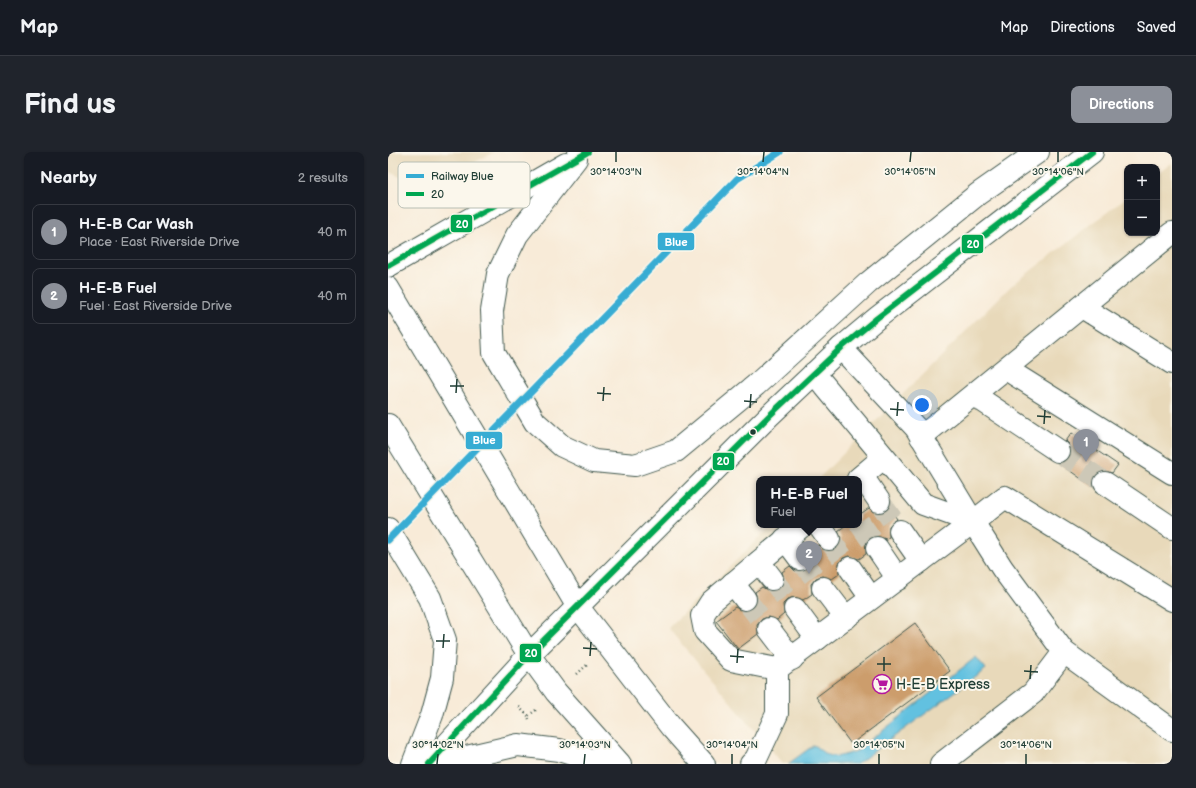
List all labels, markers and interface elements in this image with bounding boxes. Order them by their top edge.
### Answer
text: Map [20,16,58,39]
text: Map [1000,19,1028,36]
text: Directions [1050,19,1115,36]
text: Saved [1137,19,1176,36]
button: Directions [1071,86,1172,123]
text: Find us [24,88,116,121]
legend [398,162,530,208]
map controls [1124,164,1160,236]
button: + [1124,164,1160,200]
text: 30°14'03"N [590,166,642,178]
text: 30°14'04"N [737,166,789,178]
text: 30°14'05"N [884,166,936,178]
text: 30°14'06"N [1032,166,1084,178]
text: Nearby [40,168,97,188]
text: 2 results [298,170,348,186]
text: Railway Blue [431,170,494,183]
text: 20 [431,188,444,201]
button: − [1124,200,1160,236]
line badge: 20 [450,214,473,233]
text: H-E-B Car Wash [79,215,193,234]
text: 20 [455,218,469,231]
text: 1 [51,224,57,240]
text: 40 m [317,224,347,240]
line badge: Blue [657,232,695,251]
text: Place · East Riverside Drive [79,234,239,250]
line badge: 20 [961,234,984,254]
text: Blue [664,236,688,249]
text: 20 [966,238,980,251]
text: H-E-B Fuel [79,279,157,298]
text: 2 [50,288,58,304]
text: 40 m [317,288,347,304]
text: Fuel · East Riverside Drive [79,298,232,314]
your location [912,395,932,415]
unlabelled marker [748,427,758,437]
pin: 1 [1073,429,1099,462]
line badge: Blue [465,431,503,450]
text: Blue [472,434,496,447]
line badge: 20 [712,452,735,471]
text: 20 [716,455,730,468]
popup [756,476,862,528]
text: H-E-B Fuel [770,485,848,504]
text: Fuel [770,504,796,520]
pin: 2 [796,541,822,574]
line badge: 20 [519,643,542,663]
text: 20 [524,647,538,660]
supermarket icon: H-E-B Express [871,673,893,695]
place label: H-E-B Express [896,676,990,693]
text: 30°14'02"N [412,739,464,751]
text: 30°14'03"N [559,739,611,751]
text: 30°14'04"N [706,739,758,751]
text: 30°14'05"N [853,739,905,751]
text: 30°14'06"N [1000,739,1052,751]

